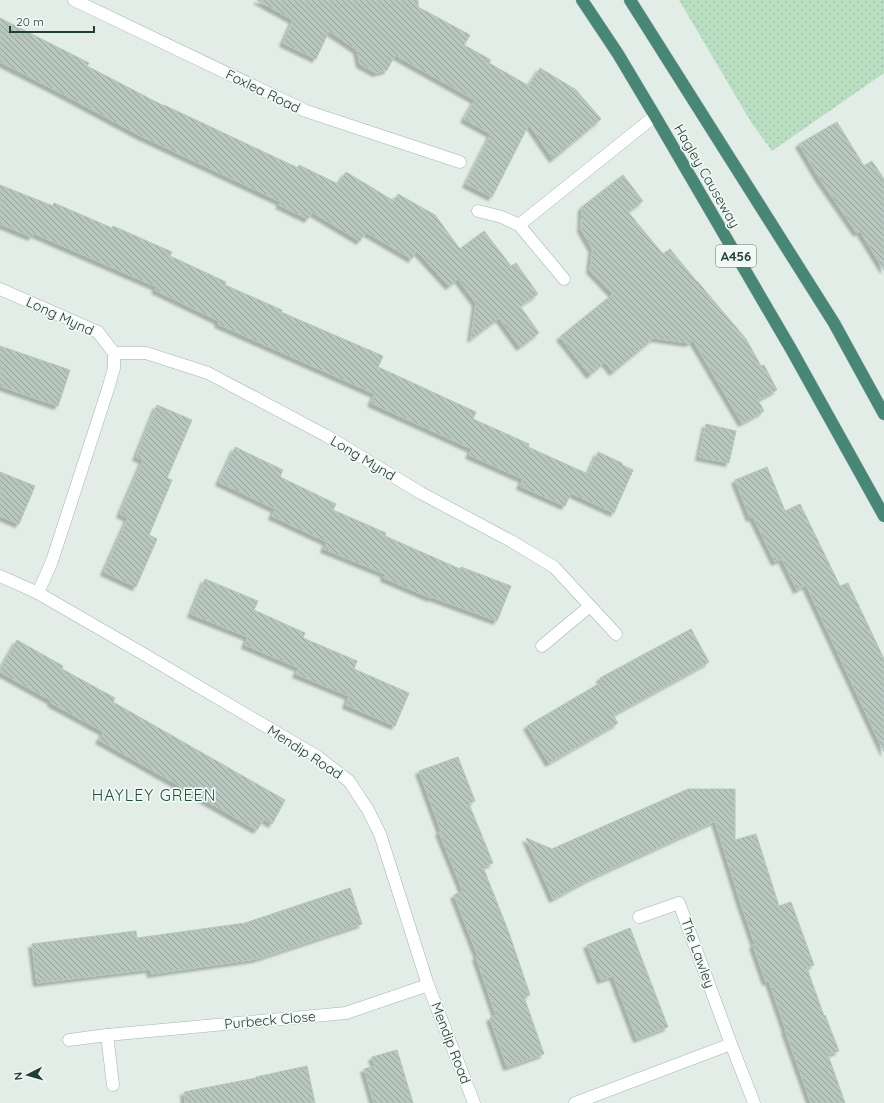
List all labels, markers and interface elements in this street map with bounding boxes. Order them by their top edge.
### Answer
scale bar [10,8,94,34]
text: 20 m [16,14,44,29]
street label: Foxlea Road [223,65,303,117]
street label: Hagley Causeway [670,121,744,231]
road number: A456 [716,245,756,267]
street label: Long Mynd [23,292,97,340]
street label: Long Mynd [327,432,399,484]
street label: Mendip Road [264,721,346,783]
district label: HAYLEY GREEN [92,785,216,805]
street label: The Lawley [677,915,719,991]
street label: Mendip Road [427,1000,475,1086]
street label: Purbeck Close [224,1007,317,1033]
north arrow [8,1055,48,1095]
text: N [11,1071,25,1081]

